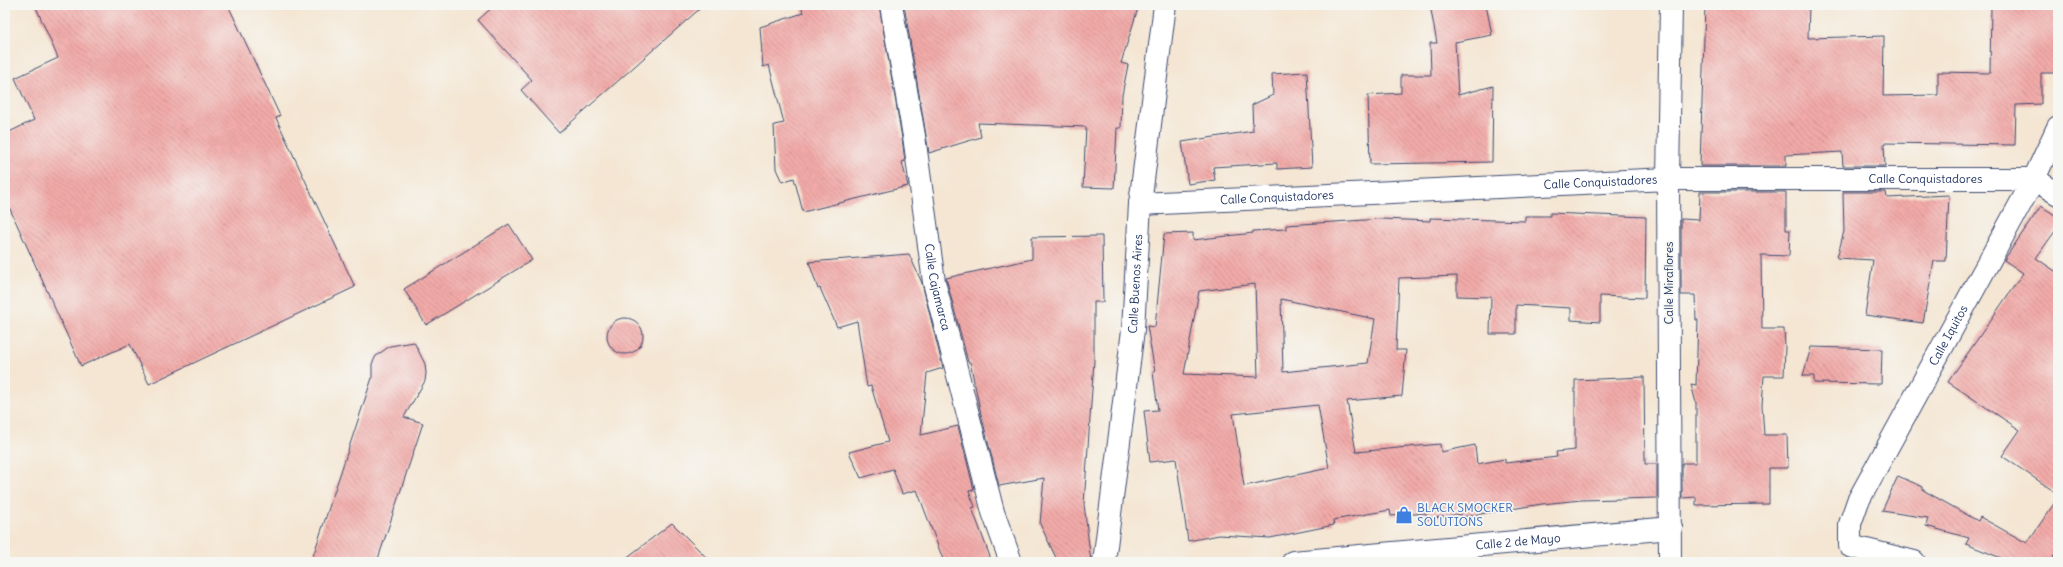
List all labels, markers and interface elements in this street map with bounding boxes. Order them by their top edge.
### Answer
street label: Calle Conquistadores [1868,171,1982,186]
street label: Calle Conquistadores [1543,172,1658,192]
street label: Calle Conquistadores [1220,187,1334,207]
street label: Calle Buenos Aires [1125,234,1145,334]
street label: Calle Miraflores [1661,241,1676,325]
street label: Calle Cajamarca [922,243,954,332]
street label: Calle Iquitos [1925,302,1971,368]
place label: BLACK SMOCKER SOLUTIONS [1417,500,1513,529]
shop icon: BLACK SMOCKER SOLUTIONS [1394,505,1414,525]
street label: Calle 2 de Mayo [1475,530,1561,553]

